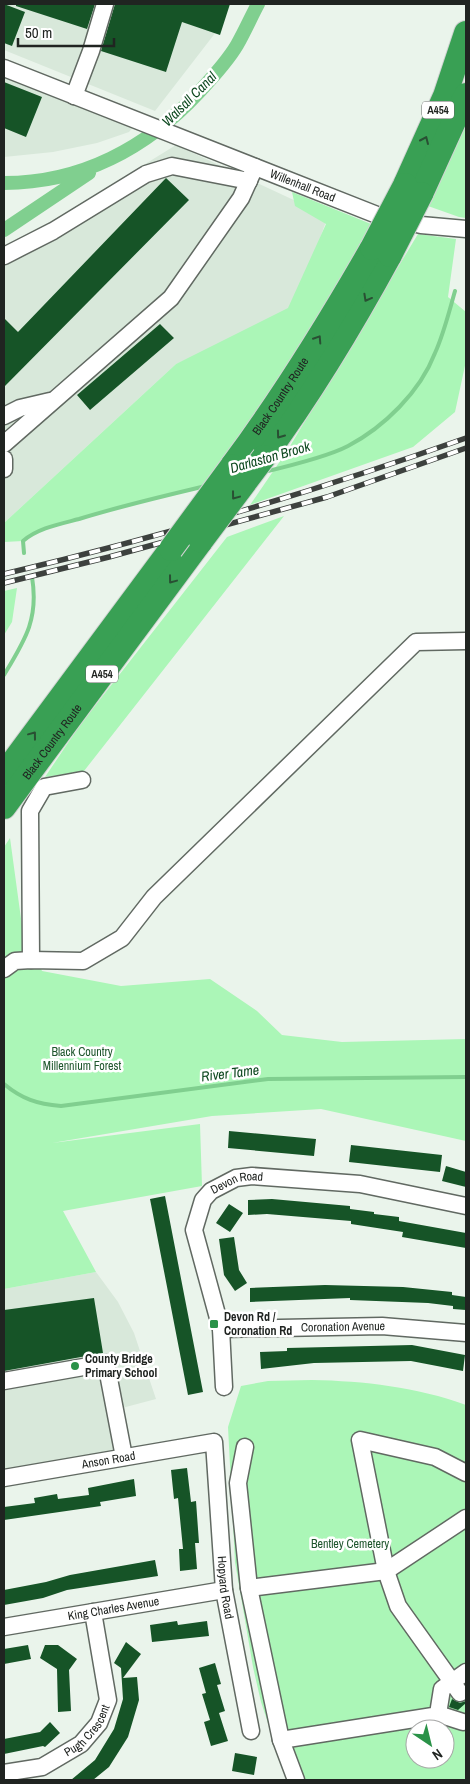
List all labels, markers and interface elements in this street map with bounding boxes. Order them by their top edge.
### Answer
scale bar [18,15,114,47]
text: 50 m [25,22,52,43]
water label: Walsall Canal [158,68,220,130]
road number: A454 [422,102,454,118]
one-way arrow [418,136,429,145]
street label: Willenhall Road [268,166,338,206]
one-way arrow [363,293,373,302]
one-way arrow [312,335,322,344]
street label: Black Country Route [249,354,312,438]
one-way arrow [277,429,286,439]
water label: Darlaston Brook [228,437,313,477]
one-way arrow [232,490,240,499]
one-way arrow [169,574,178,584]
road number: A454 [86,666,118,682]
street label: Black Country Route [19,701,86,783]
one-way arrow [27,731,36,741]
park label: Black Country Millennium Forest [43,1044,121,1074]
water label: River Tame [200,1061,260,1085]
street label: Devon Road [208,1168,264,1198]
place label: Devon Rd / Coronation Rd [224,1309,292,1339]
marker: Devon Rd / Coronation Rd [208,1318,220,1330]
street label: Coronation Avenue [301,1318,386,1336]
place label: County Bridge Primary School [85,1351,157,1381]
marker: County Bridge Primary School [69,1360,81,1372]
street label: Anson Road [79,1448,137,1473]
park label: Bentley Cemetery [311,1536,389,1552]
street label: Hopyard Road [214,1555,237,1620]
street label: King Charles Avenue [67,1593,160,1624]
street label: Pugh Crescent [61,1702,114,1760]
north arrow [405,1719,455,1769]
text: N [429,1745,446,1764]

